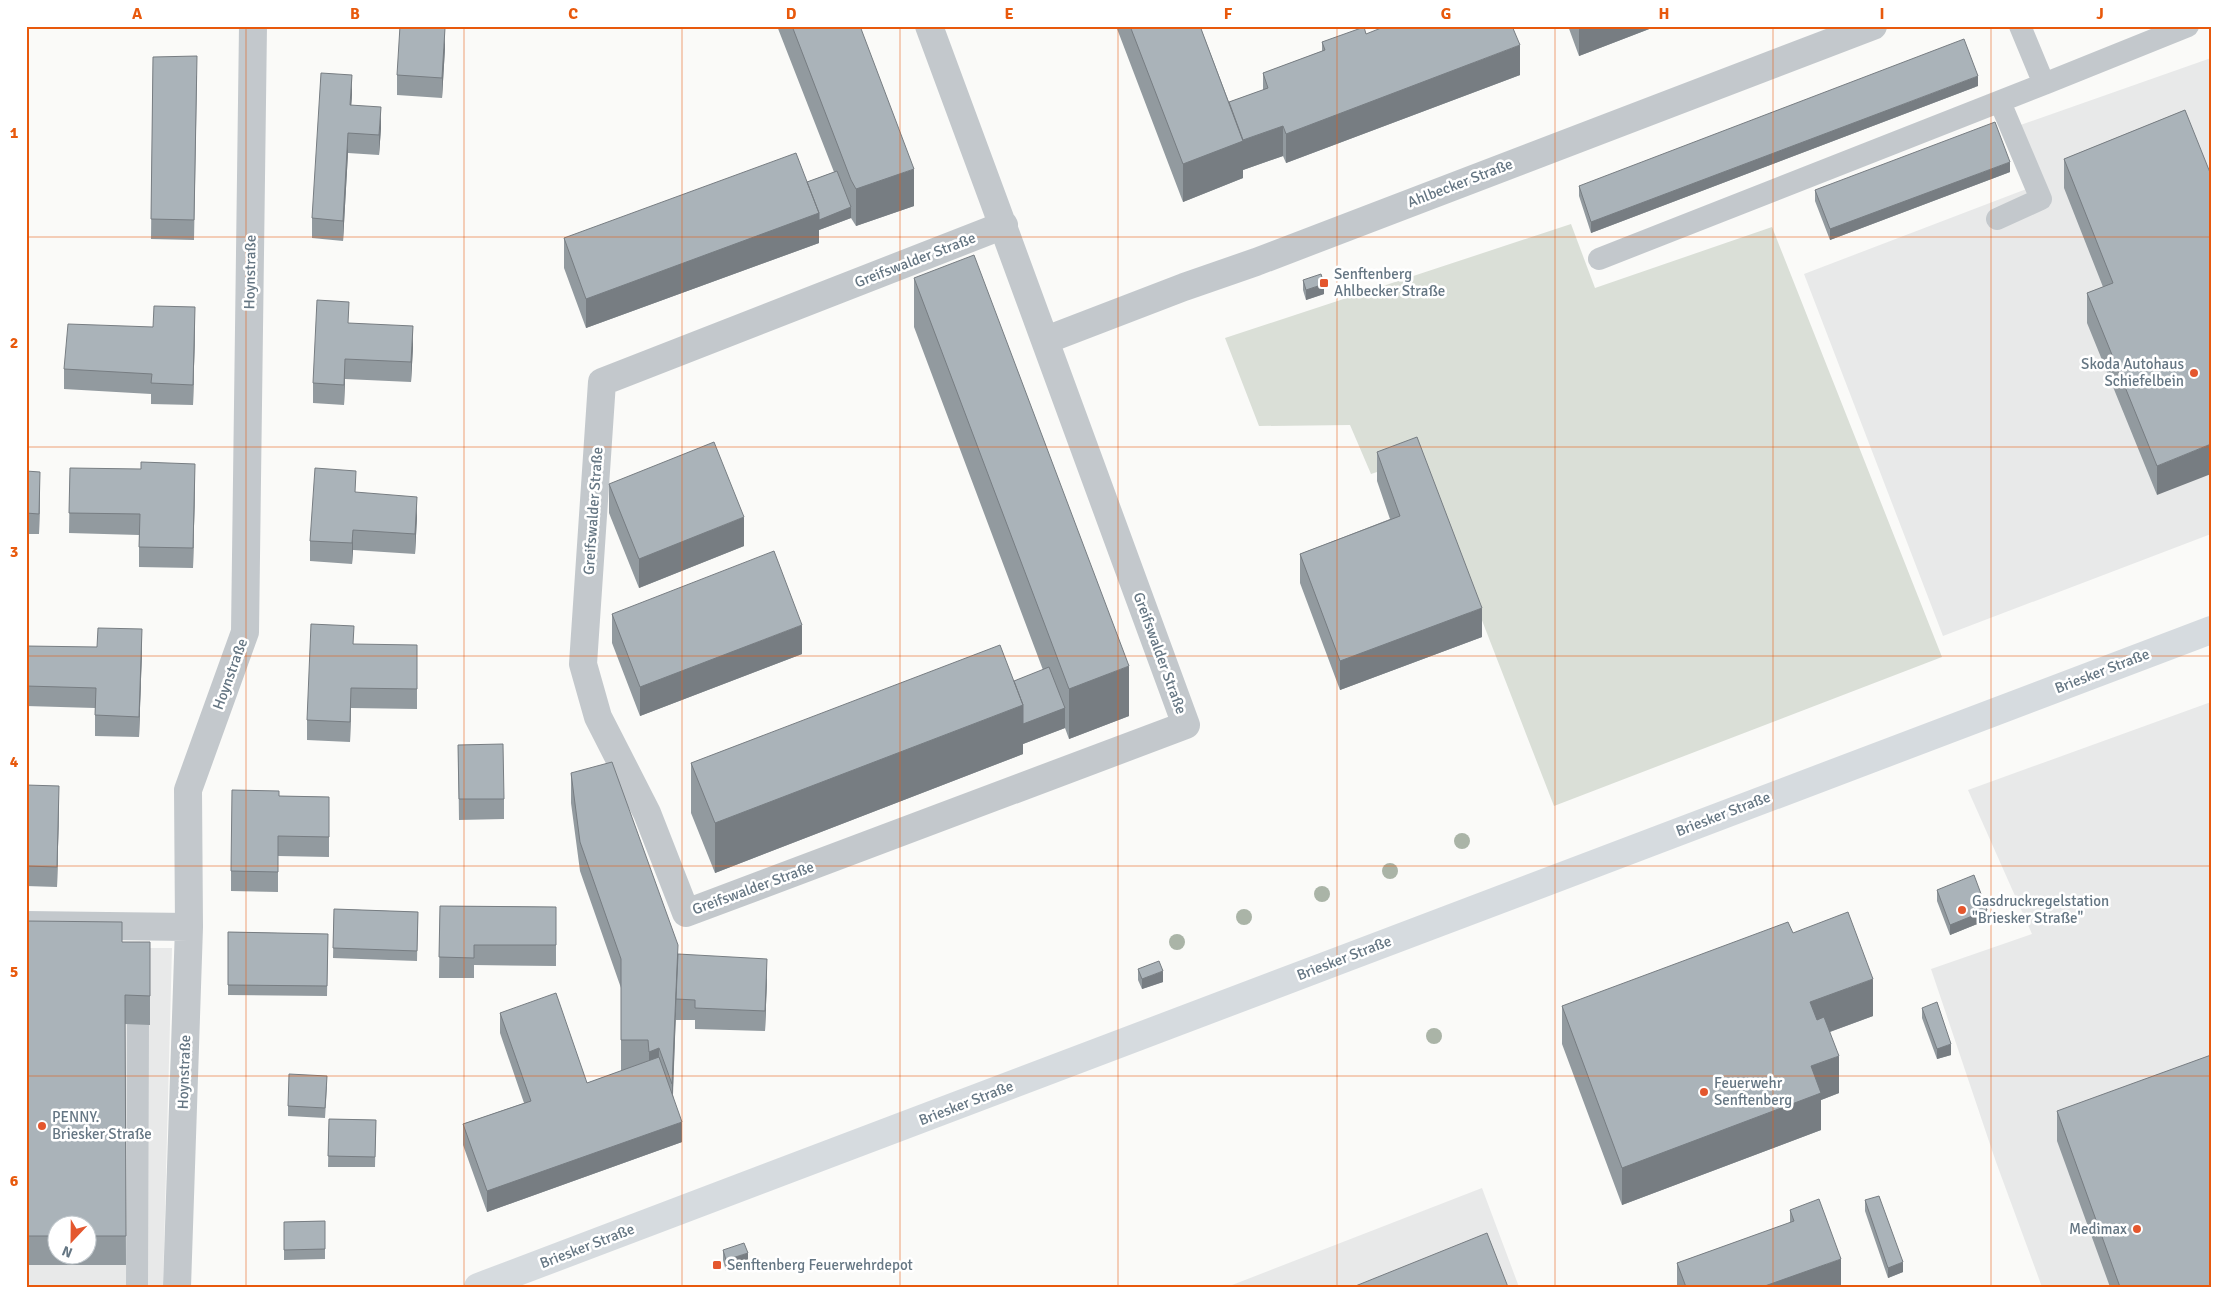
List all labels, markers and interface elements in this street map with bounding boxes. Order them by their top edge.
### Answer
text: A [132,4,143,24]
text: B [350,4,360,24]
text: C [568,4,578,24]
text: D [786,4,797,24]
text: E [1004,4,1014,24]
text: F [1224,4,1233,24]
text: G [1441,4,1451,24]
text: H [1659,4,1669,24]
text: I [1879,4,1885,24]
text: J [2096,4,2104,24]
text: 1 [10,123,19,143]
street label: Ahlbecker Straße [1405,155,1515,211]
street label: Greifswalder Straße [852,229,978,291]
street label: Hoynstraße [240,235,260,309]
place label: Senftenberg Ahlbecker Straße [1334,265,1445,300]
marker: Senftenberg Ahlbecker Straße [1318,277,1330,289]
text: 2 [10,333,18,353]
place label: Skoda Autohaus Schiefelbein [2081,355,2184,390]
marker: Skoda Autohaus Schiefelbein [2188,367,2200,379]
street label: Greifswalder Straße [580,446,606,576]
text: 3 [10,542,18,562]
street label: Greifswalder Straße [1130,590,1190,716]
street label: Hoynstraße [209,636,251,712]
street label: Briesker Straße [2052,645,2152,697]
text: 4 [10,752,19,772]
street label: Briesker Straße [1673,788,1773,840]
street label: Greifswalder Straße [690,858,816,918]
place label: Gasdruckregelstation "Briesker Straße" [1972,892,2109,927]
marker: Gasdruckregelstation "Briesker Straße" [1956,904,1968,916]
street label: Briesker Straße [1294,932,1394,984]
text: 5 [10,962,18,982]
street label: Hoynstraße [174,1034,194,1110]
place label: Feuerwehr Senftenberg [1714,1074,1792,1109]
street label: Briesker Straße [916,1077,1016,1129]
marker: Feuerwehr Senftenberg [1698,1086,1710,1098]
place label: PENNY. Briesker Straße [52,1108,152,1143]
marker: PENNY. Briesker Straße [36,1120,48,1132]
text: 6 [10,1171,19,1191]
north arrow [48,1216,98,1266]
street label: Briesker Straße [537,1220,637,1272]
place label: Medimax [2069,1220,2127,1238]
marker: Medimax [2131,1223,2143,1235]
text: N [60,1242,75,1261]
place label: Senftenberg Feuerwehrdepot [727,1256,913,1274]
marker: Senftenberg Feuerwehrdepot [711,1259,723,1271]

